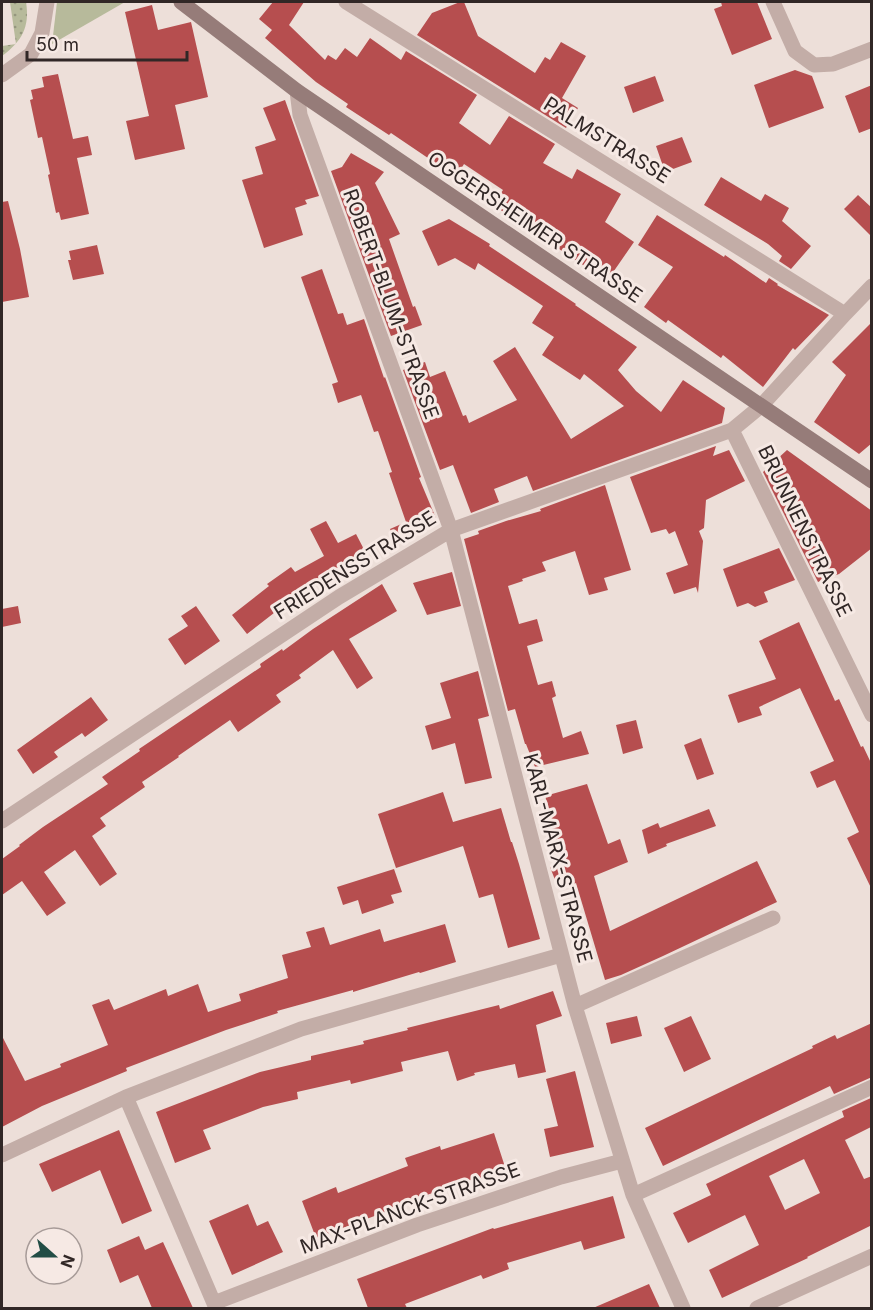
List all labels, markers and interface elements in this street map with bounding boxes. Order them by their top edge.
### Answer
scale bar [27,24,188,62]
text: 50 m [36,34,79,55]
street label: PALMSTRASSE [539,92,675,188]
street label: OGGERSHEIMER STRASSE [423,146,647,308]
street label: ROBERT-BLUM-STRASSE [338,186,444,422]
street label: BRUNNENSTRASSE [753,441,857,621]
street label: FRIEDENSSTRASSE [270,505,440,625]
street label: KARL-MARX-STRASSE [518,751,598,965]
street label: MAX-PLANCK-STRASSE [297,1157,523,1259]
north arrow [24,1226,84,1286]
text: N [56,1252,80,1271]

